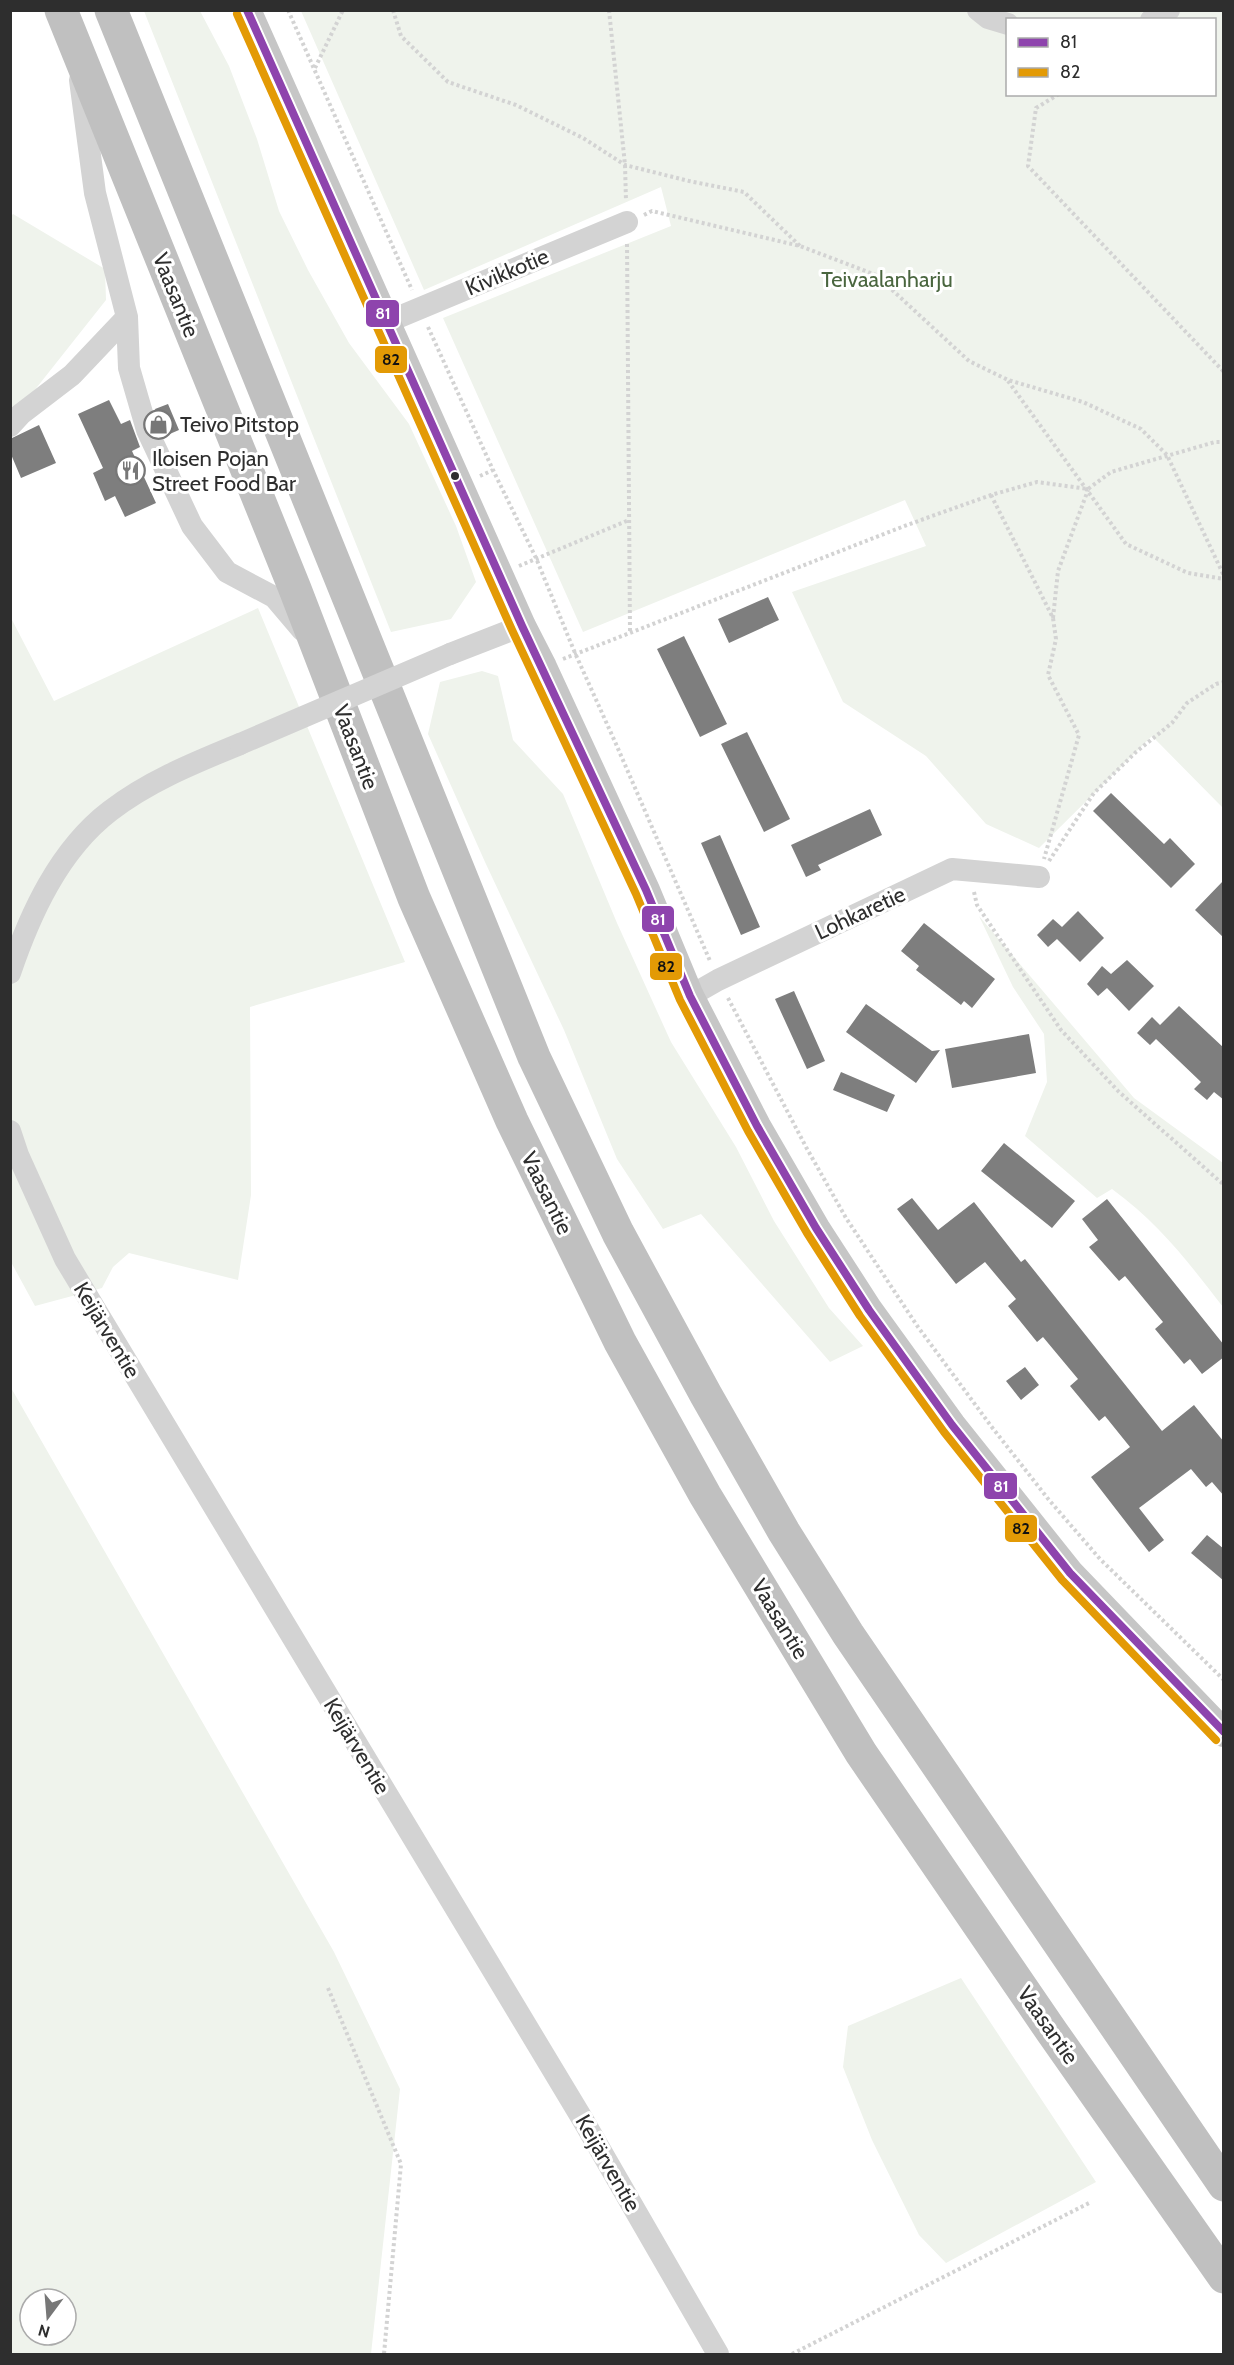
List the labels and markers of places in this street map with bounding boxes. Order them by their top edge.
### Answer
shop icon: Teivo Pitstop [143,408,175,440]
place label: Teivo Pitstop [180,411,299,438]
place label: Iloisen Pojan Street Food Bar [152,445,296,497]
restaurant icon: Iloisen Pojan Street Food Bar [115,455,147,487]
unlabelled marker [449,470,461,482]

